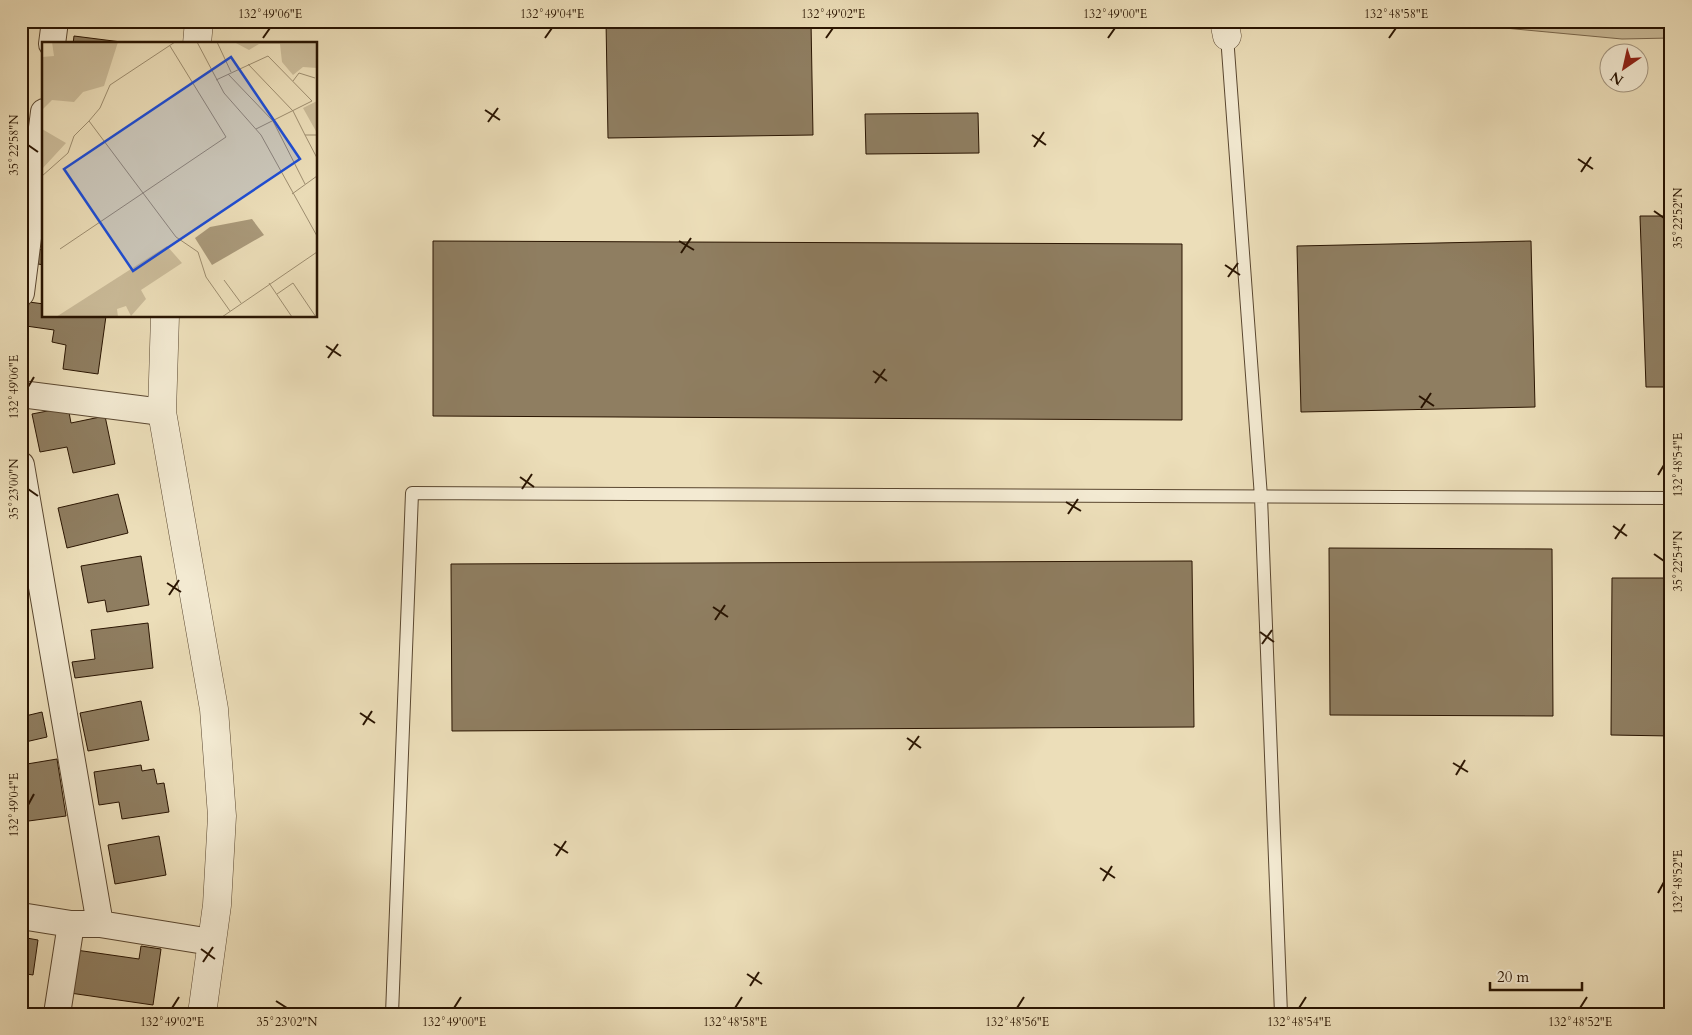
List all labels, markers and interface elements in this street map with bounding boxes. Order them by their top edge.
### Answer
text: 132°49'06"E [238,6,302,22]
text: 132°49'04"E [520,6,584,22]
text: 132°49'02"E [801,6,865,22]
text: 132°49'00"E [1083,6,1147,22]
text: 132°48'58"E [1364,6,1428,22]
inset map [42,42,318,318]
north arrow [1600,42,1650,92]
text: N [1607,67,1627,90]
text: 35°22'58"N [6,114,22,175]
text: 35°22'52"N [1670,187,1686,248]
text: 132°49'06"E [6,355,22,419]
text: 132°48'54"E [1670,433,1686,497]
text: 35°23'00"N [6,458,22,519]
text: 35°22'54"N [1670,530,1686,591]
text: 132°49'04"E [6,773,22,837]
text: 132°48'52"E [1670,850,1686,914]
scale bar [1490,960,1582,992]
text: 20 m [1497,967,1529,987]
text: 132°49'02"E [140,1014,204,1030]
text: 35°23'02"N [257,1014,318,1030]
text: 132°49'00"E [422,1014,486,1030]
text: 132°48'58"E [703,1014,767,1030]
text: 132°48'56"E [985,1014,1049,1030]
text: 132°48'54"E [1267,1014,1331,1030]
text: 132°48'52"E [1548,1014,1612,1030]

